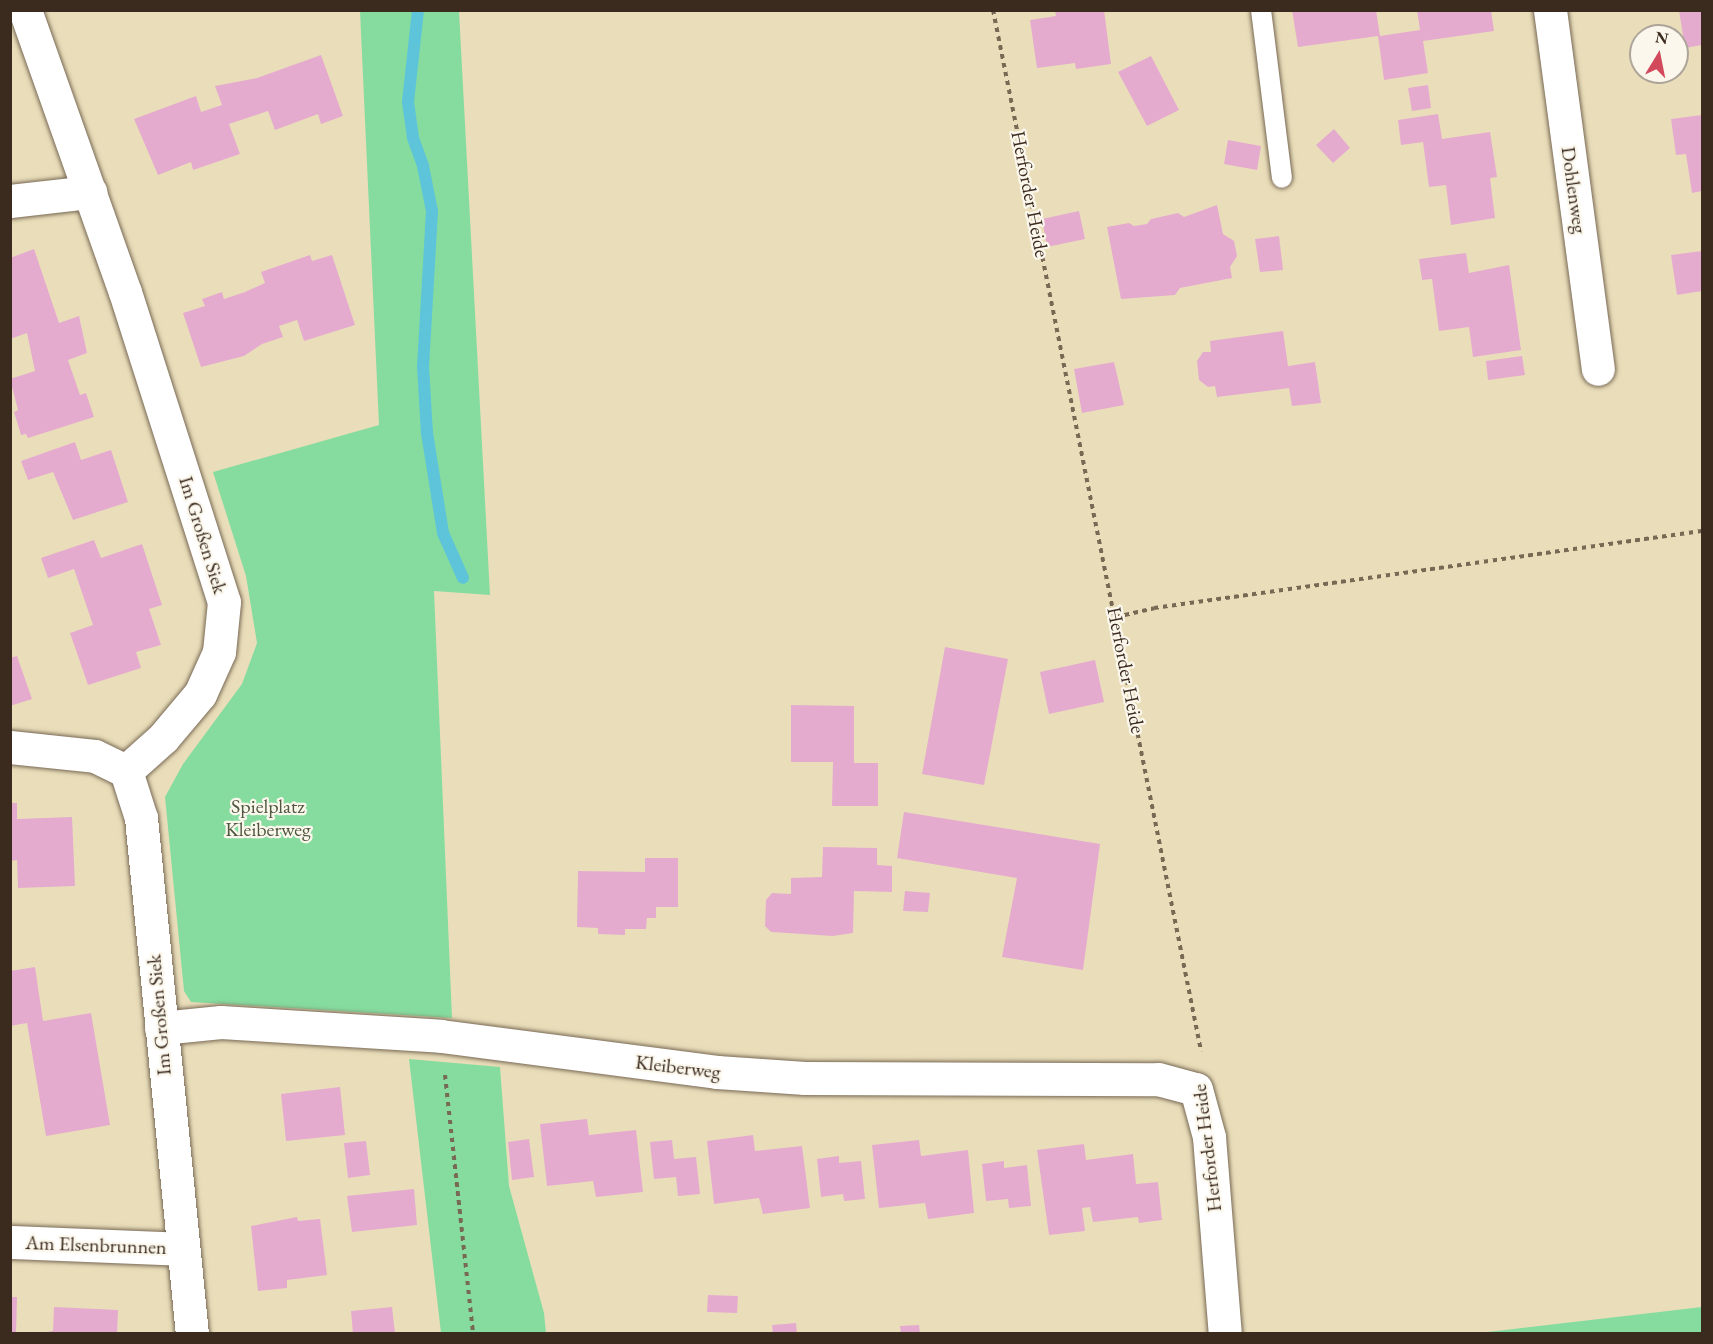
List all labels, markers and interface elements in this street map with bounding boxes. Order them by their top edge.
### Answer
north arrow [1629,24,1689,84]
text: N [1654,26,1670,49]
street label: Herforder Heide [1006,129,1054,259]
street label: Dohlenweg [1556,145,1592,235]
street label: Im Großen Siek [174,473,232,597]
street label: Herforder Heide [1102,605,1150,735]
park label: Spielplatz Kleiberweg [225,795,311,842]
street label: Im Großen Siek [142,954,176,1076]
street label: Kleiberweg [634,1050,722,1084]
street label: Herforder Heide [1187,1083,1227,1213]
street label: Am Elsenbrunnen [25,1231,167,1259]

